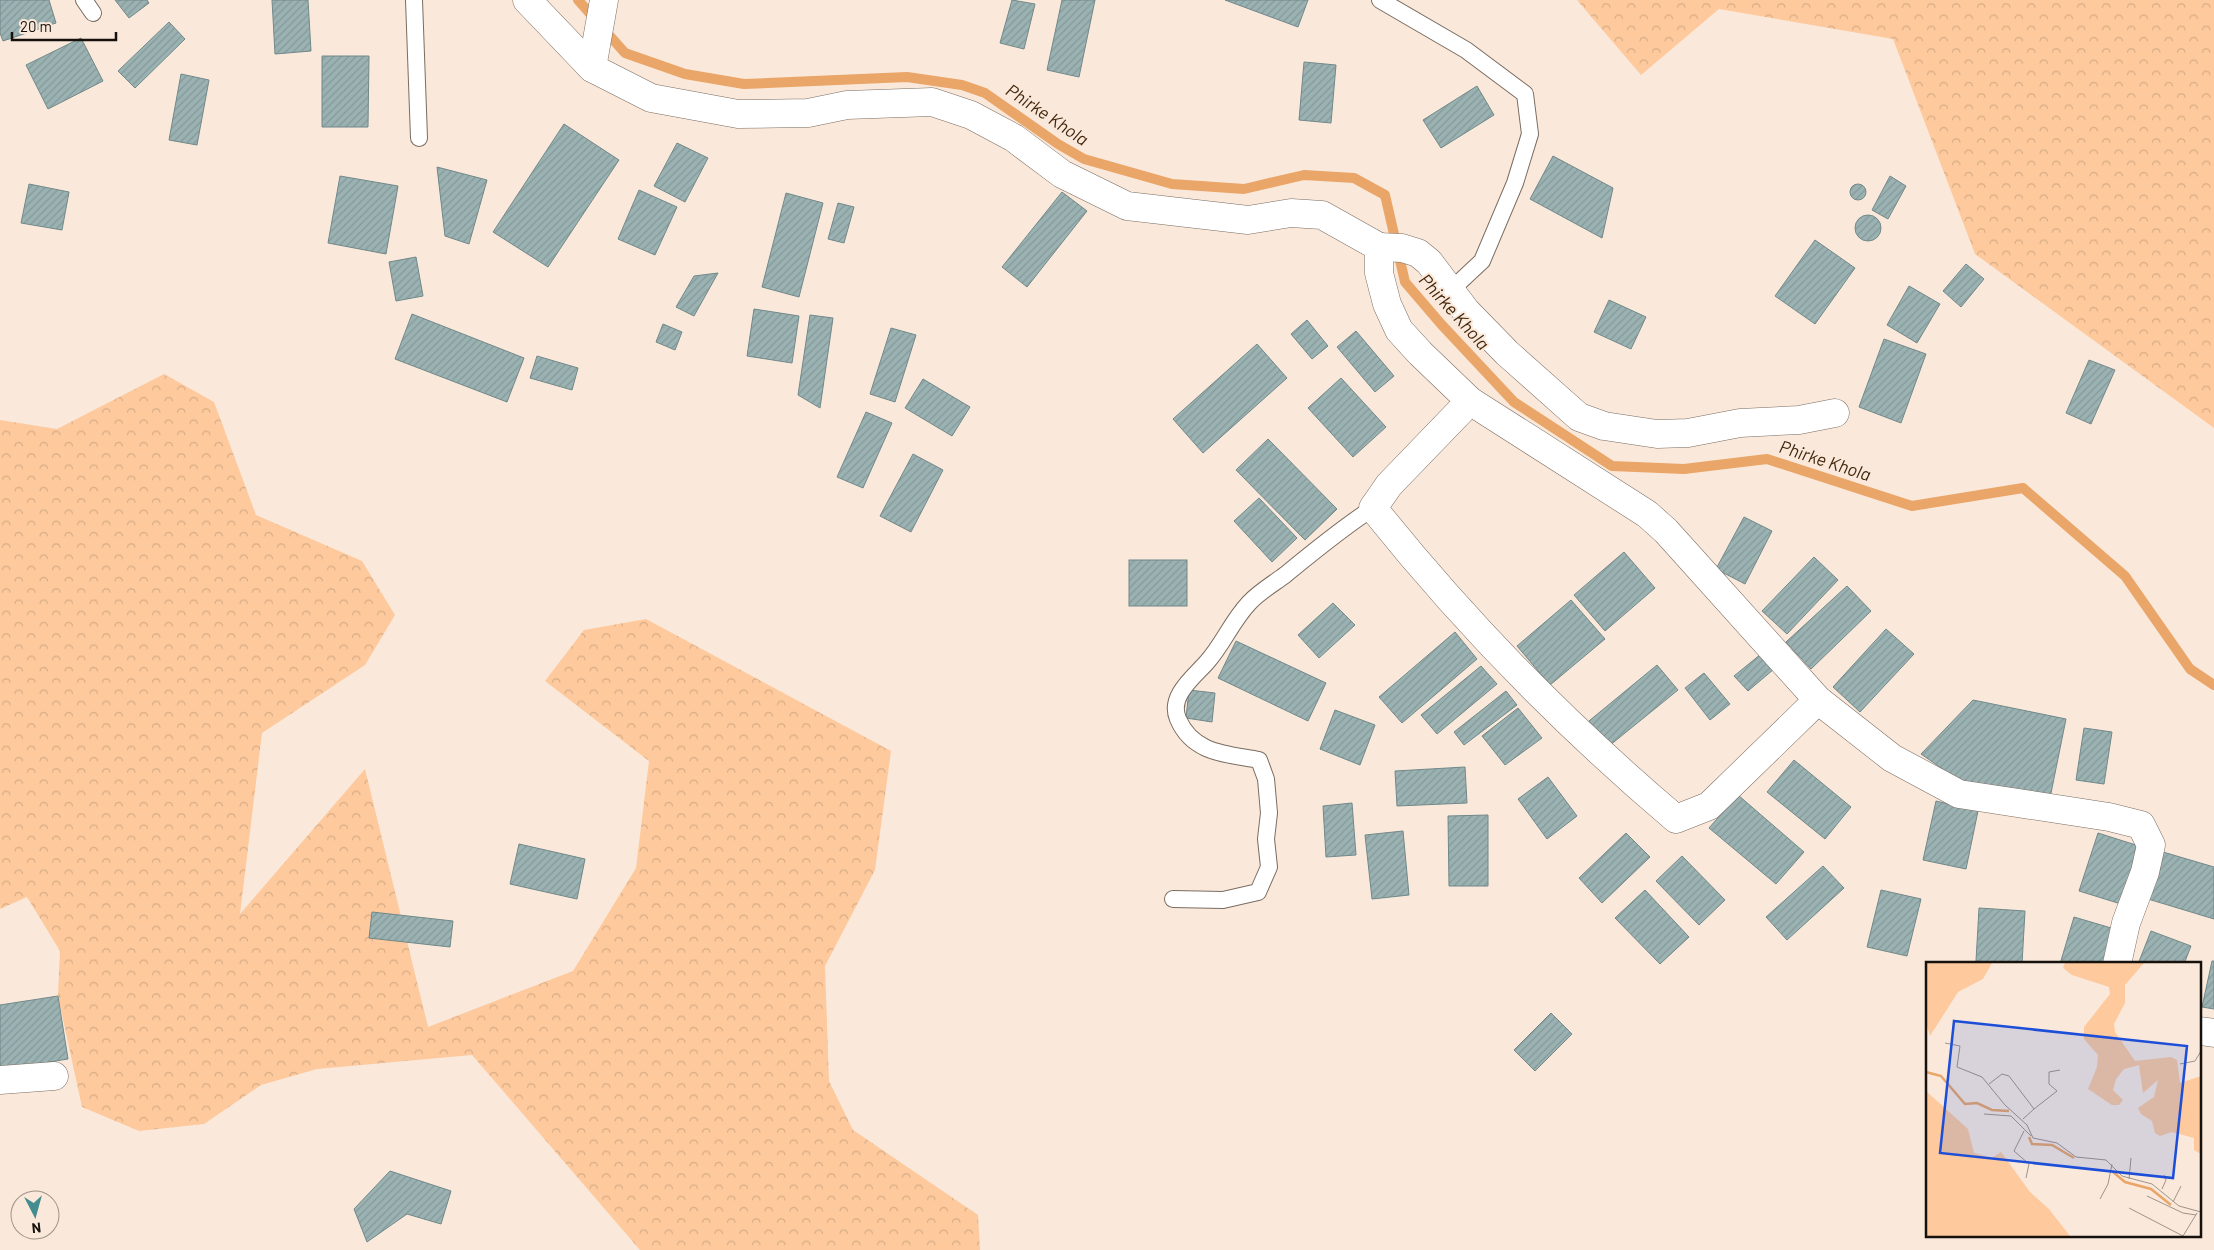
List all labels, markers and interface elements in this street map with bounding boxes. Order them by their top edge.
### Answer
scale bar [12,10,116,42]
text: 20 m [20,17,52,35]
water label: Phirke Khola [1002,79,1093,150]
water label: Phirke Khola [1415,269,1495,354]
water label: Phirke Khola [1777,435,1874,485]
inset map [1926,962,2202,1238]
north arrow [10,1190,60,1240]
text: N [31,1219,42,1237]

